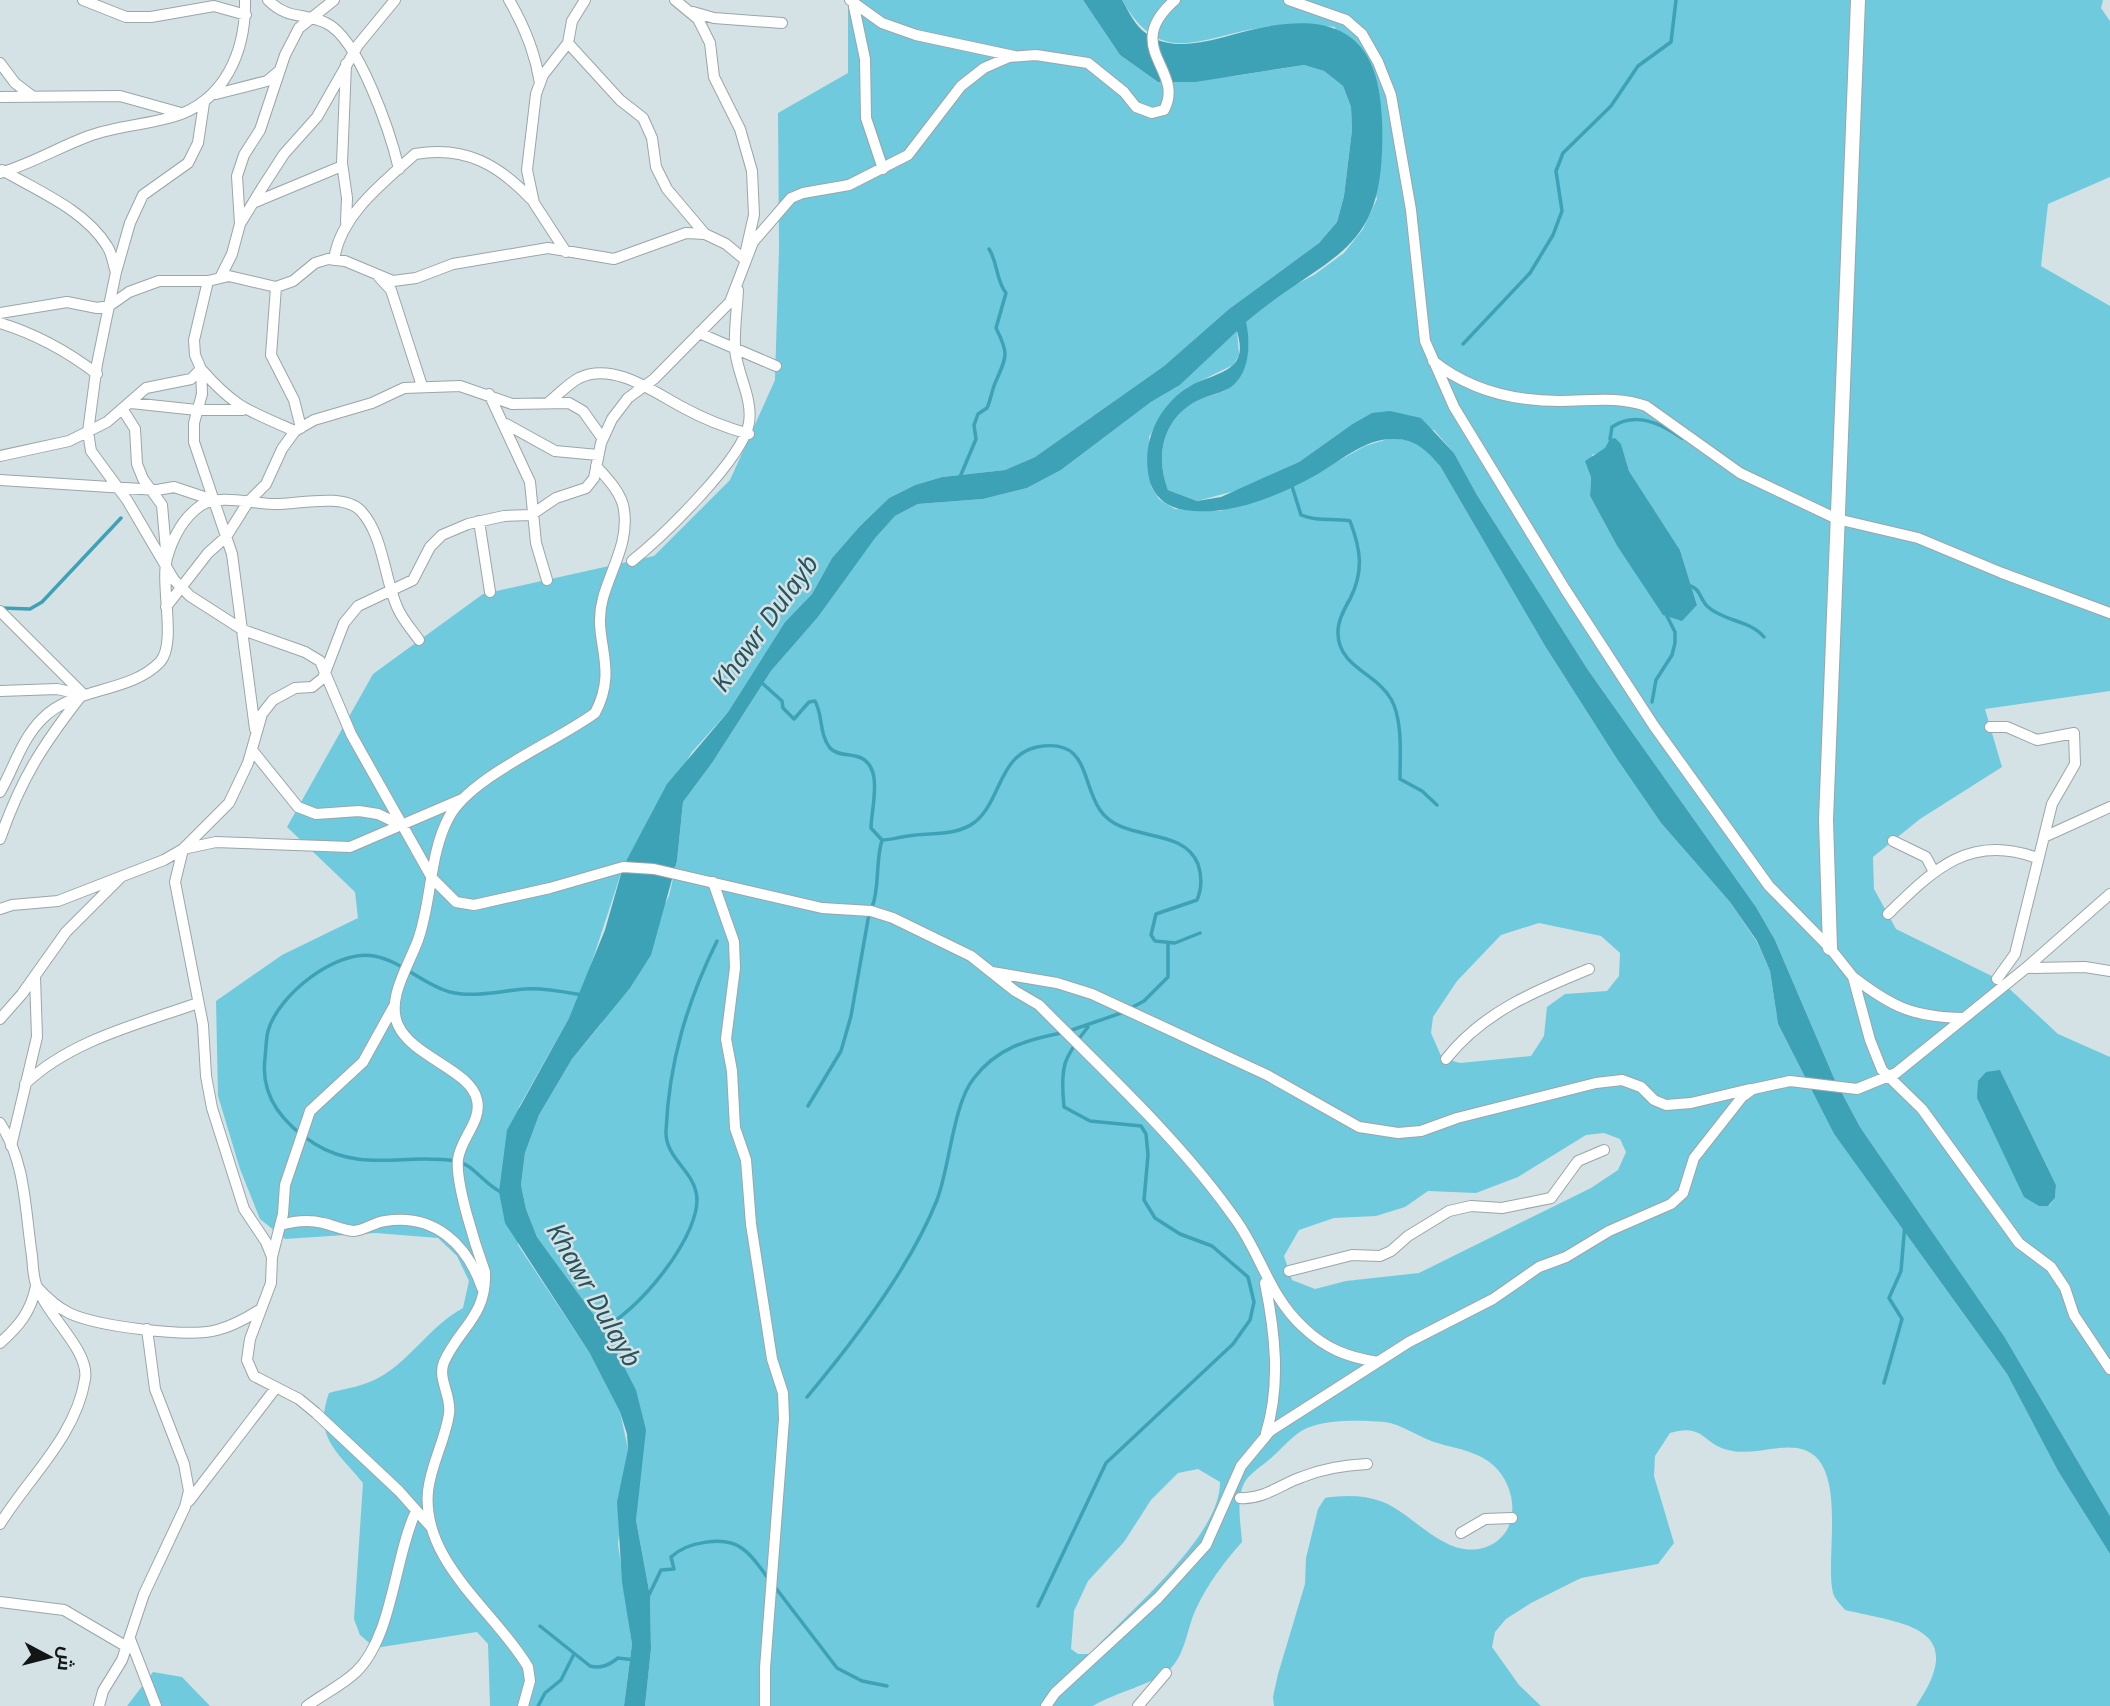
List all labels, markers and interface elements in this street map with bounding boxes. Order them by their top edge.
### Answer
water label: Khawr Dulayb [702,547,826,698]
water label: Khawr Dulayb [539,1216,651,1373]
north arrow [14,1622,84,1692]
text: ش [51,1645,80,1673]

